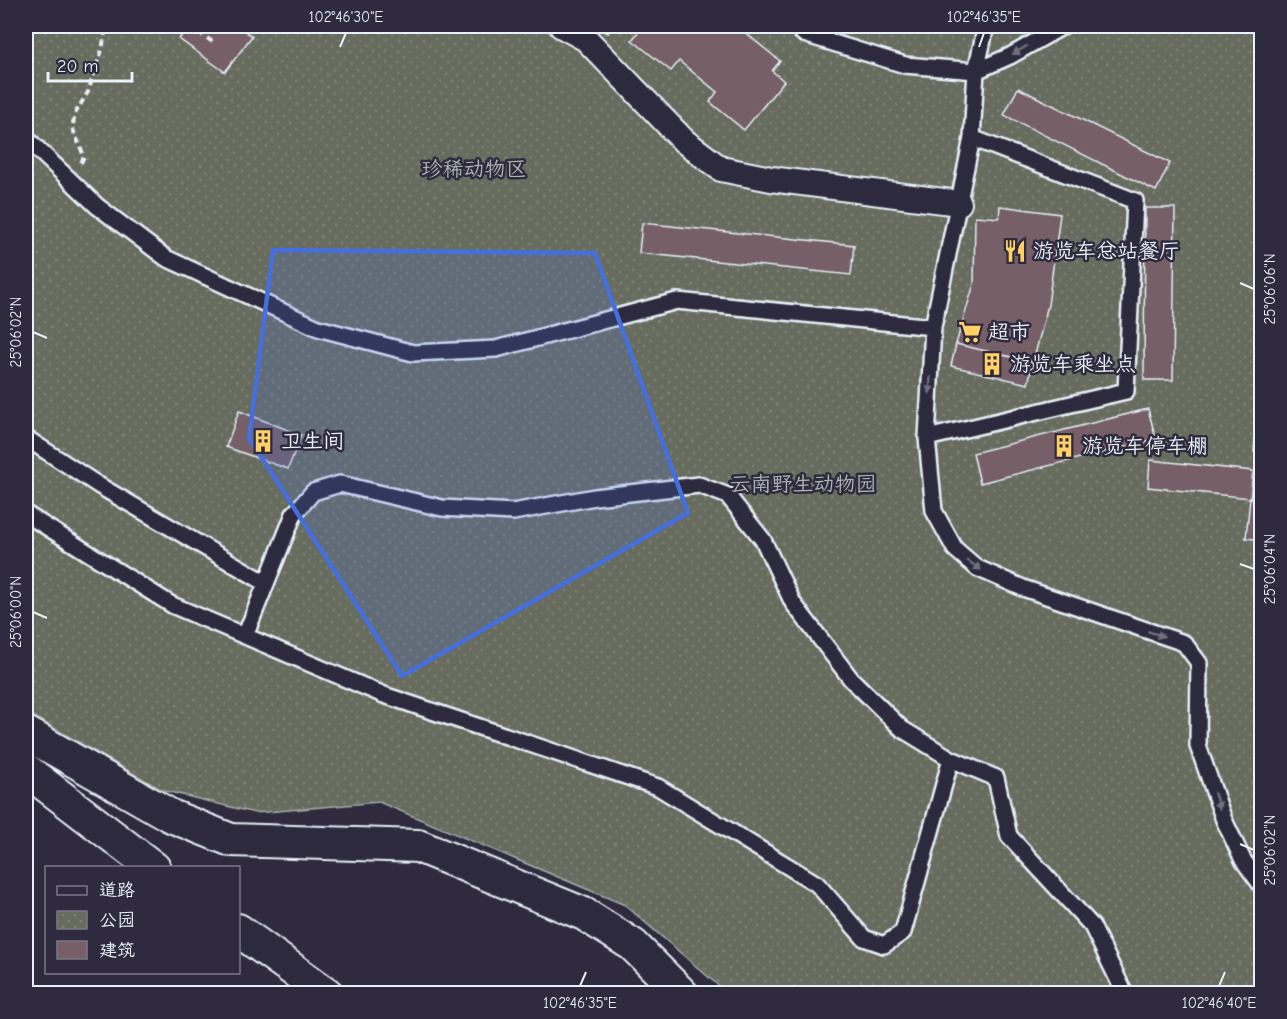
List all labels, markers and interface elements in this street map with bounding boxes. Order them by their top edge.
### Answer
text: 102°46'30"E [309,8,383,26]
text: 102°46'35"E [947,8,1021,26]
scale bar [48,45,132,83]
one-way arrow [1011,45,1028,55]
text: 20 m [57,56,98,77]
park label: 珍稀动物区 [422,157,527,181]
restaurant icon: 游览车总站餐厅 [1002,238,1028,264]
place label: 游览车总站餐厅 [1033,239,1180,263]
text: 25°06'06"N [1261,253,1279,325]
text: 25°06'02"N [7,297,25,367]
supermarket icon: 超市 [957,319,983,345]
place label: 超市 [988,320,1030,344]
building icon: 游览车乘坐点 [979,351,1005,377]
place label: 游览车乘坐点 [1010,352,1136,376]
one-way arrow [925,376,934,395]
building icon: 卫生间 [250,428,276,454]
place label: 卫生间 [281,429,344,453]
building icon: 游览车停车棚 [1051,433,1077,459]
place label: 游览车停车棚 [1082,434,1208,458]
park label: 云南野生动物园 [730,472,877,496]
text: 25°06'04"N [1261,534,1279,604]
one-way arrow [966,559,982,571]
text: 25°06'00"N [7,576,25,648]
one-way arrow [1147,629,1165,639]
one-way arrow [1212,792,1222,810]
text: 25°06'02"N [1261,815,1279,885]
legend [45,866,240,974]
text: 道路 [99,880,135,901]
text: 公园 [99,910,135,931]
text: 建筑 [99,940,135,961]
text: 102°46'35"E [543,994,617,1012]
text: 102°46'40"E [1182,994,1256,1012]

